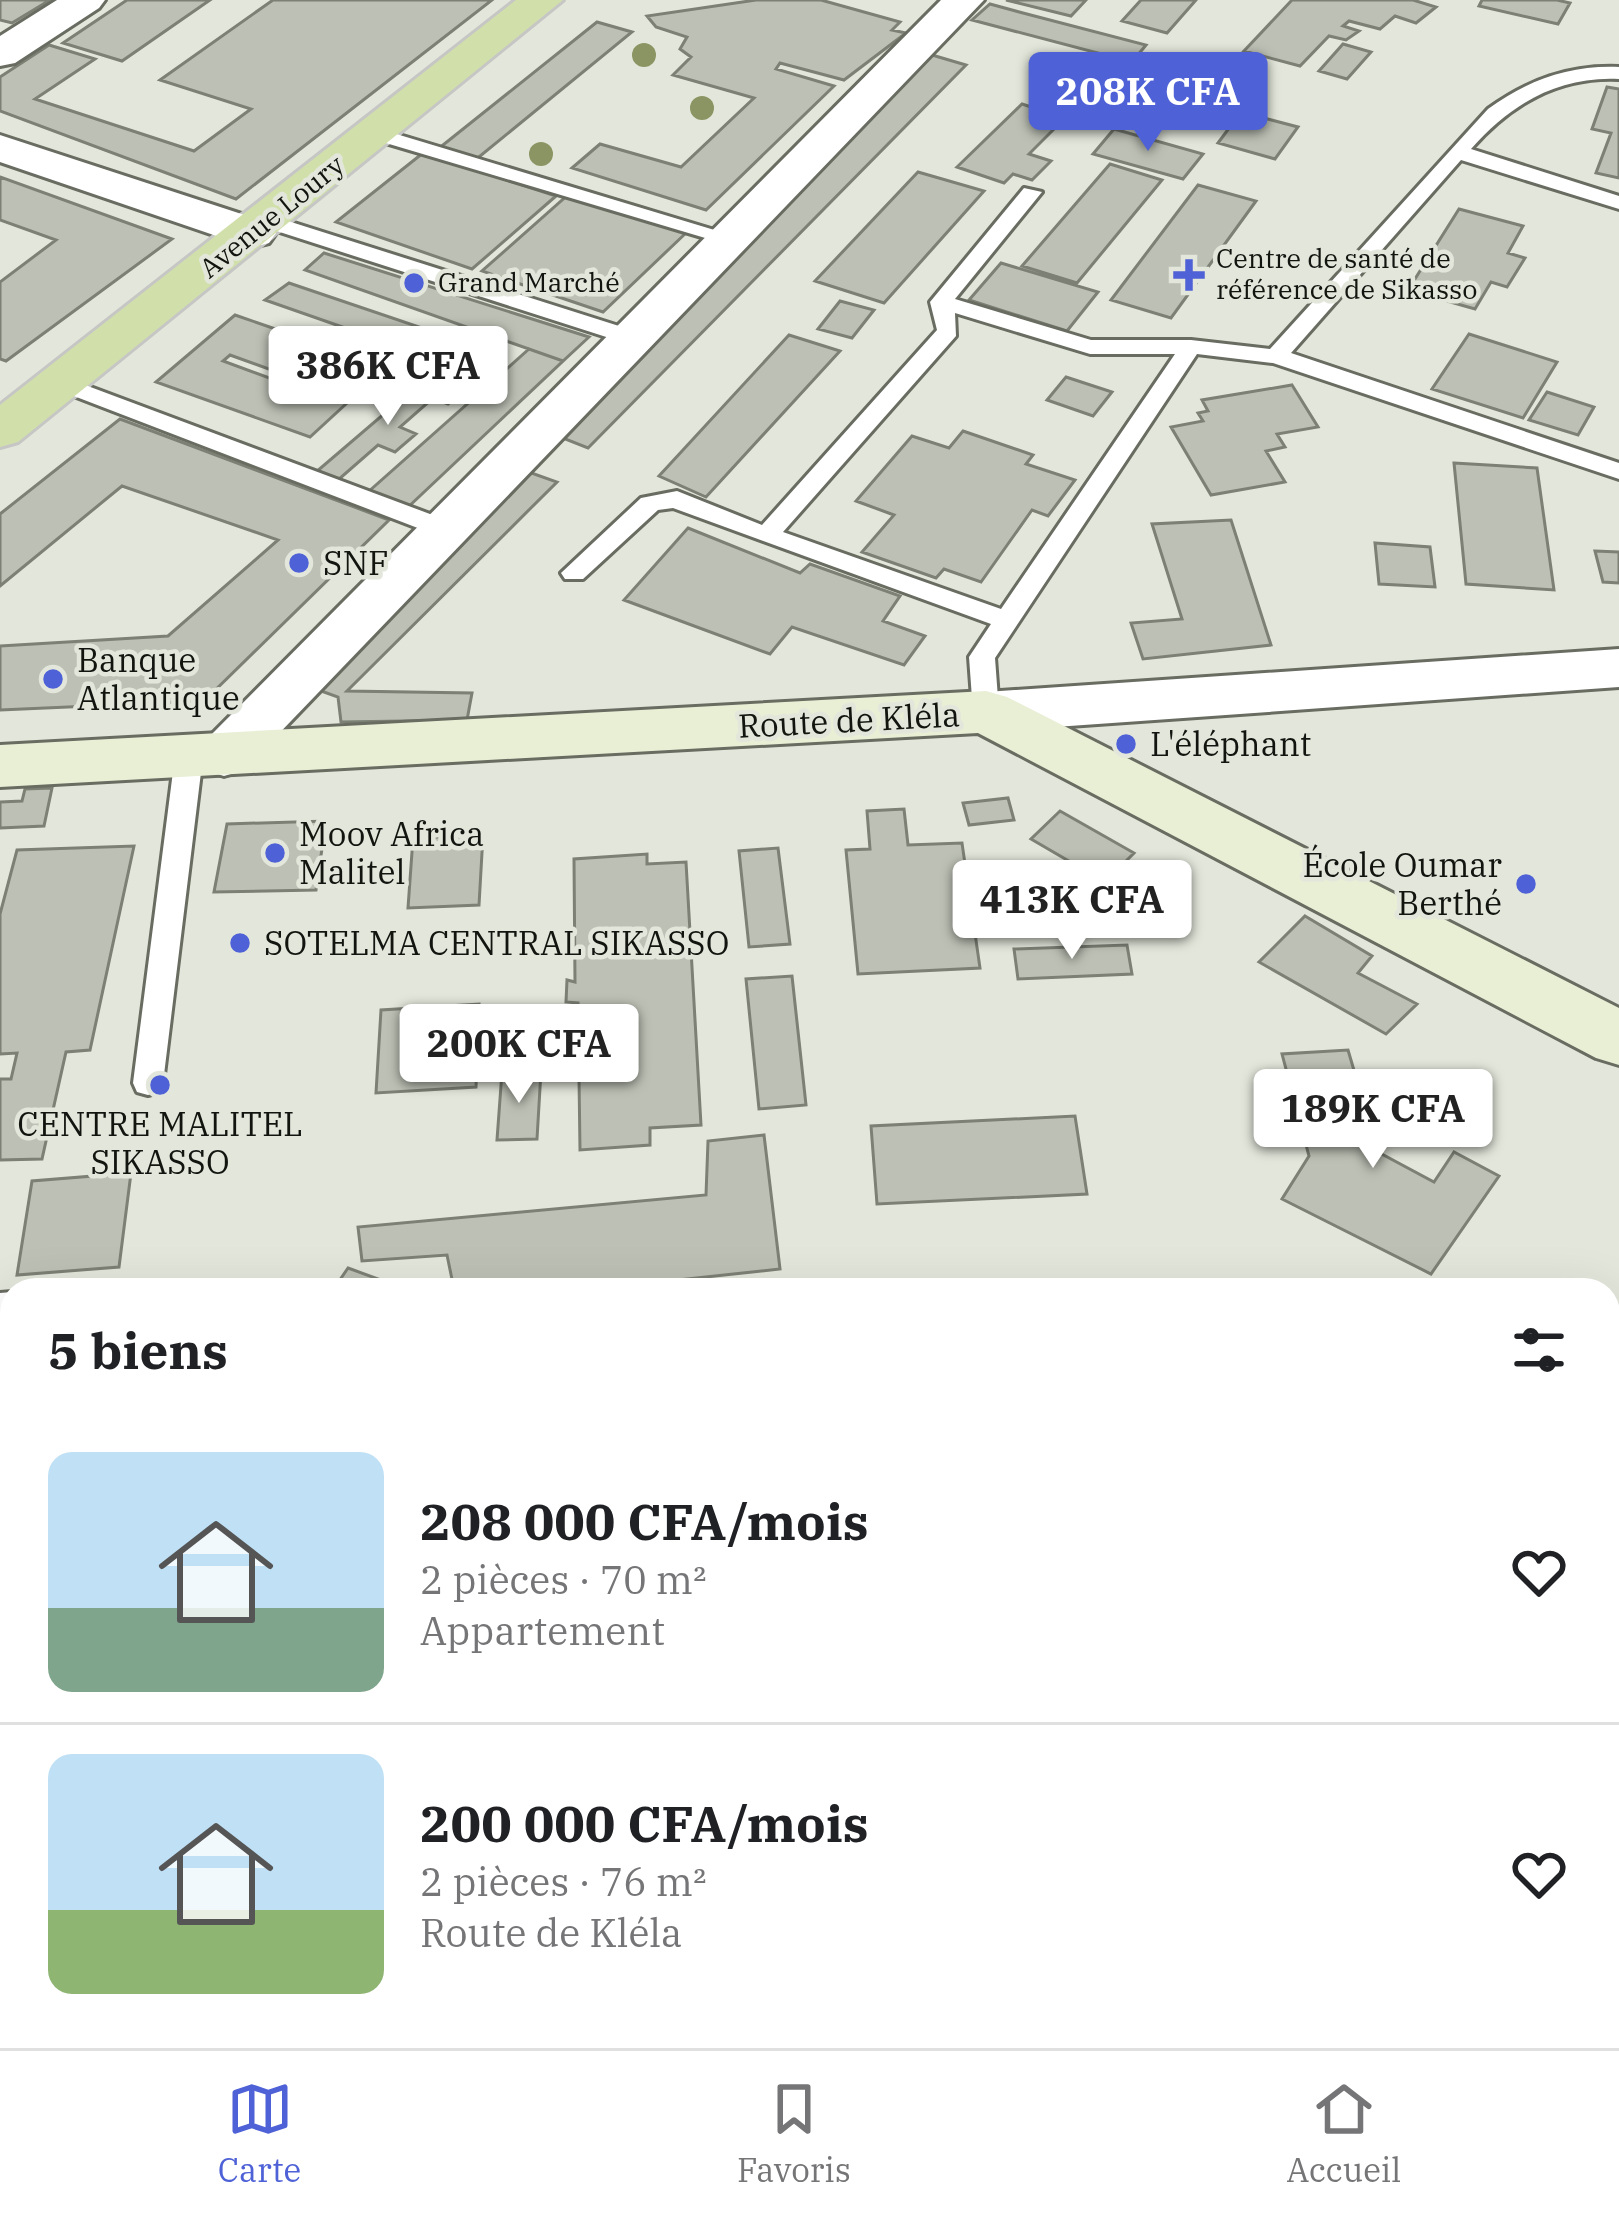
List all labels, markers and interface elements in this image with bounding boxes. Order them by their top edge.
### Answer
pin: 208K CFA [1024,52,1272,154]
text: 208K CFA [1056,65,1240,116]
street label: Avenue Loury [192,146,351,285]
place label: Centre de santé de référence de Sikasso [1216,240,1478,306]
marker: Centre de santé de référence de Sikasso [1173,259,1205,291]
place label: Grand Marché [438,264,620,299]
marker: Grand Marché [401,270,427,296]
pin: 386K CFA [264,326,512,428]
text: 386K CFA [296,339,480,390]
place label: SNF [323,541,389,584]
marker: SNF [286,550,312,576]
place label: Banque Atlantique [77,638,240,719]
marker: Banque Atlantique [40,666,66,692]
street label: Route de Kléla [737,692,961,747]
place label: L'éléphant [1150,722,1311,765]
marker: L'éléphant [1113,731,1139,757]
place label: Moov Africa Malitel [299,812,484,893]
marker: Moov Africa Malitel [262,840,288,866]
place label: École Oumar Berthé [1302,843,1502,924]
pin: 413K CFA [948,860,1196,962]
marker: École Oumar Berthé [1513,871,1539,897]
text: 413K CFA [980,873,1164,924]
place label: SOTELMA CENTRAL SIKASSO [264,921,729,964]
marker: SOTELMA CENTRAL SIKASSO [227,930,253,956]
pin: 200K CFA [395,1004,643,1106]
text: 200K CFA [427,1017,611,1068]
pin: 189K CFA [1249,1069,1497,1171]
marker: CENTRE MALITEL SIKASSO [147,1072,173,1098]
text: 189K CFA [1281,1082,1465,1133]
place label: CENTRE MALITEL SIKASSO [17,1102,303,1183]
text: 5 biens [48,1317,228,1383]
icon: filters [1506,1317,1572,1383]
text: 208 000 CFA/mois [420,1488,869,1554]
icon: home [144,1500,288,1644]
icon: heart [1506,1539,1572,1605]
text: 2 pièces · 70 m² [420,1554,706,1605]
text: Appartement [420,1605,665,1656]
text: 200 000 CFA/mois [420,1790,869,1856]
icon: home [144,1802,288,1946]
icon: heart [1506,1841,1572,1907]
text: 2 pièces · 76 m² [420,1856,706,1907]
text: Route de Kléla [420,1907,682,1958]
tab: Carte [218,2076,301,2191]
tab: Favoris [737,2076,851,2191]
tab: Accueil [1287,2076,1401,2191]

